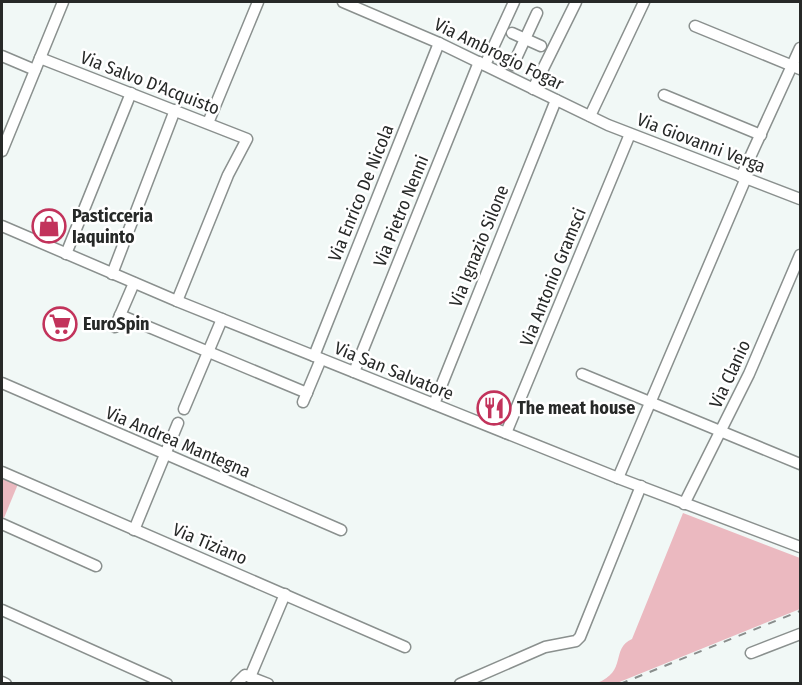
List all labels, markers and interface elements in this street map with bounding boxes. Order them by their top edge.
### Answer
street label: Via Ambrogio Fogar [431,13,568,95]
street label: Via Salvo D'Acquisto [77,46,223,120]
street label: Via Giovanni Verga [634,108,769,178]
street label: Via Enrico De Nicola [324,121,399,265]
street label: Via Pietro Nenni [369,152,433,270]
street label: Via Ignazio Silone [445,182,514,310]
place label: Pasticceria Iaquinto [72,205,153,248]
street label: Via Antonio Gramsci [515,205,591,349]
shop icon: Pasticceria Iaquinto [31,208,67,244]
supermarket icon: EuroSpin [42,306,78,342]
place label: EuroSpin [83,313,150,335]
street label: Via Clanio [705,336,755,412]
street label: Via San Salvatore [331,337,457,405]
restaurant icon: The meat house [476,390,512,426]
place label: The meat house [517,397,635,419]
street label: Via Andrea Mantegna [102,402,254,483]
street label: Via Tiziano [169,518,251,570]

